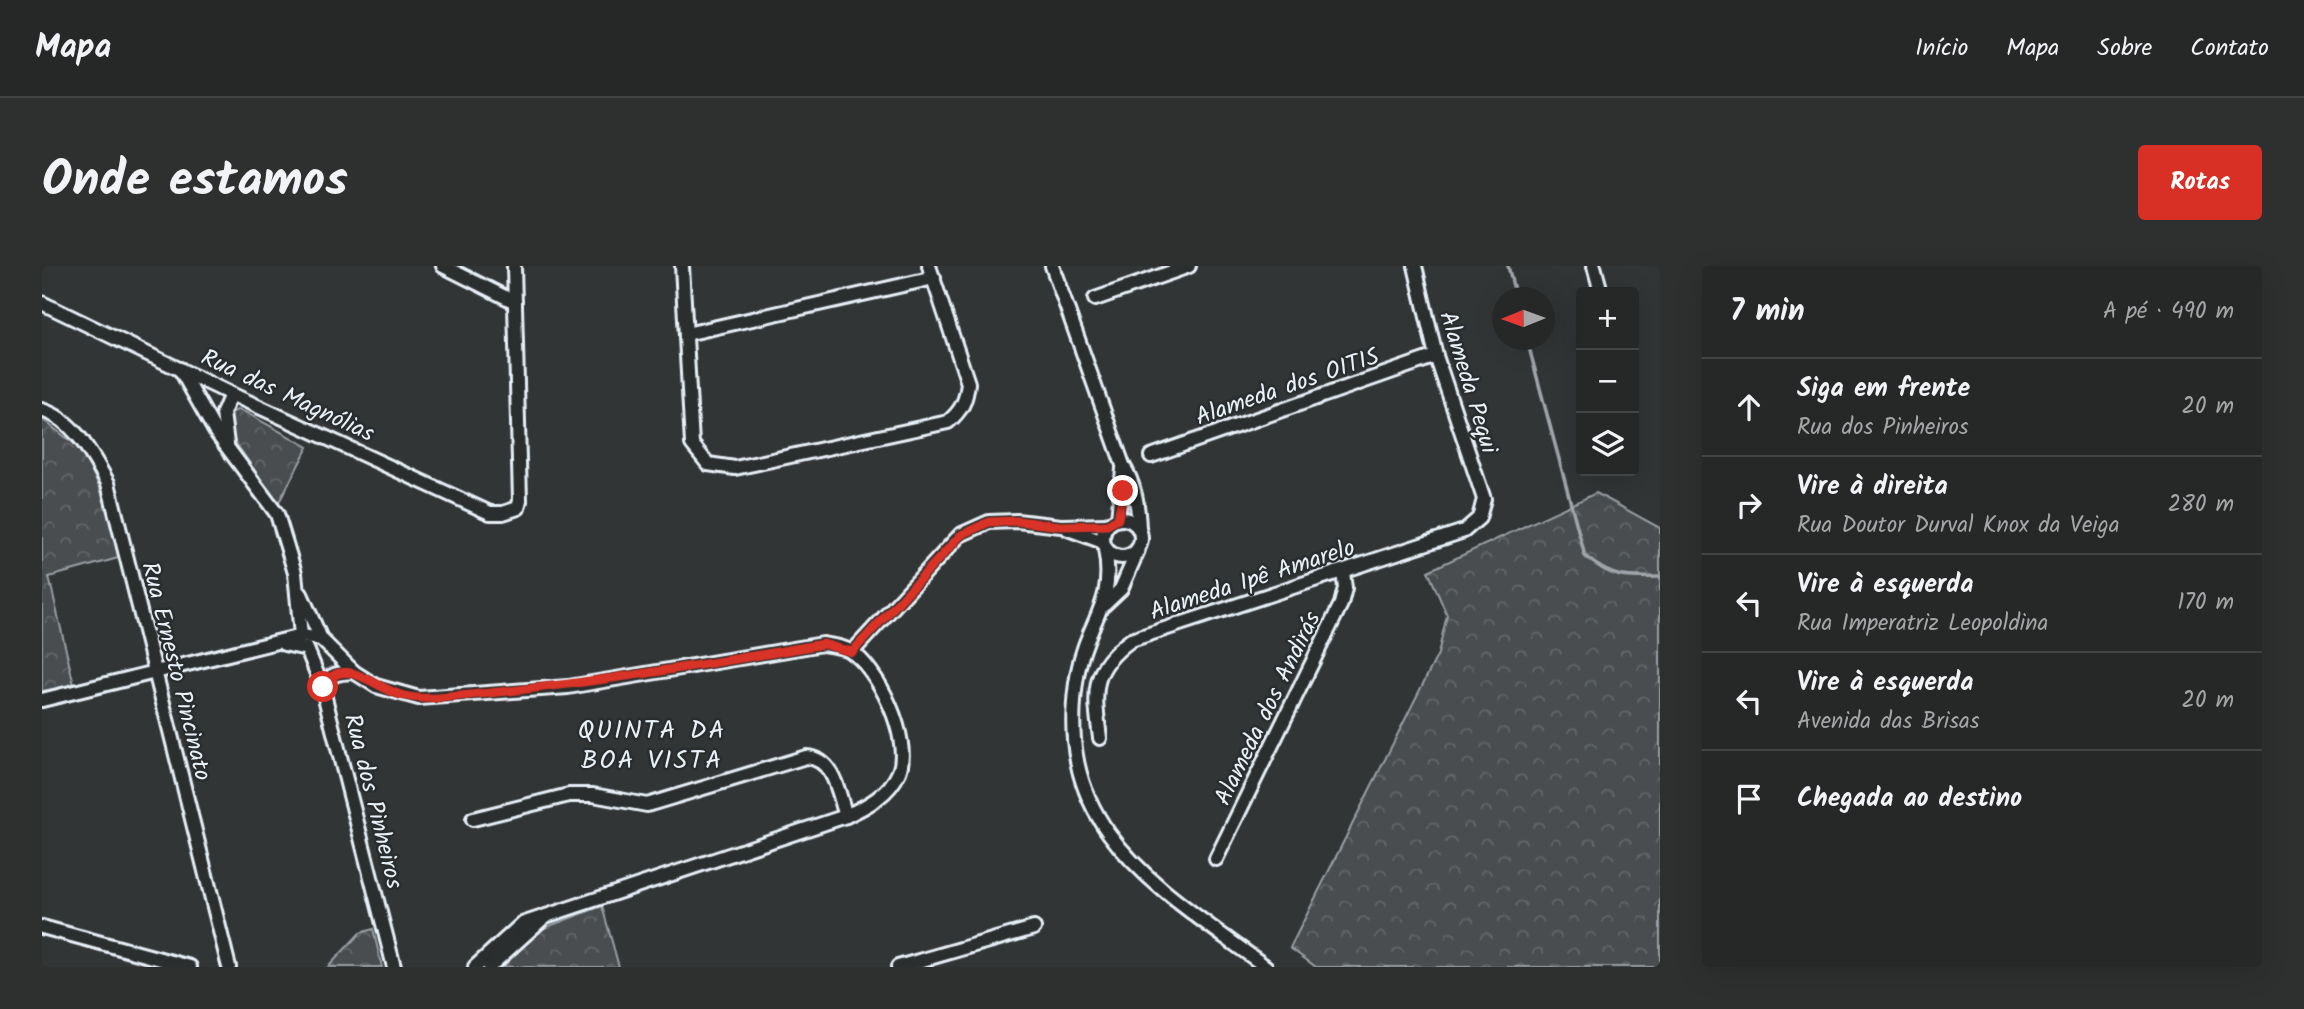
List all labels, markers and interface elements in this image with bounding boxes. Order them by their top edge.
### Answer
text: Mapa [35,22,111,75]
text: Início [1915,29,1968,68]
text: Mapa [2006,29,2059,68]
text: Sobre [2097,29,2152,68]
text: Contato [2190,29,2269,68]
text: Onde estamos [42,143,348,221]
button: Rotas [2138,145,2262,220]
north arrow [1492,287,1555,350]
map controls [1576,287,1639,476]
button: + [1576,287,1639,350]
text: 7 min [1730,288,1805,336]
text: A pé · 490 m [2103,294,2234,330]
street label: Alameda Pequi [1427,306,1508,460]
street label: Alameda dos OITIS [1190,338,1385,437]
street label: Rua das Magnólias [194,339,381,454]
button: − [1576,350,1639,413]
text: Siga em frente [1797,368,1970,410]
icon: ahead [1730,388,1768,426]
text: 20 m [2182,389,2234,425]
text: Rua dos Pinheiros [1797,410,1969,446]
button: layers [1576,413,1639,476]
text: Vire à direita [1797,466,1948,508]
route end [1107,475,1138,506]
icon: right [1730,486,1768,524]
text: 280 m [2168,487,2234,523]
text: Rua Doutor Durval Knox da Veiga [1797,508,2119,544]
street label: Alameda Ipê Amarelo [1145,529,1360,632]
street label: Rua Ernesto Pincinato [130,558,222,785]
text: Vire à esquerda [1797,564,1974,606]
icon: left [1730,584,1768,622]
text: 170 m [2177,585,2234,621]
street label: Alameda dos Andirás [1204,605,1332,812]
text: Rua Imperatriz Leopoldina [1797,606,2048,642]
text: Vire à esquerda [1797,662,1974,704]
route start [307,671,338,702]
icon: left [1730,682,1768,720]
text: 20 m [2182,683,2234,719]
text: Avenida das Brisas [1797,704,1980,740]
street label: Rua dos Pinheiros [332,710,413,893]
district label: QUINTA DA BOA VISTA [578,710,726,782]
text: Chegada ao destino [1797,778,2022,820]
icon: arrive [1730,780,1768,818]

